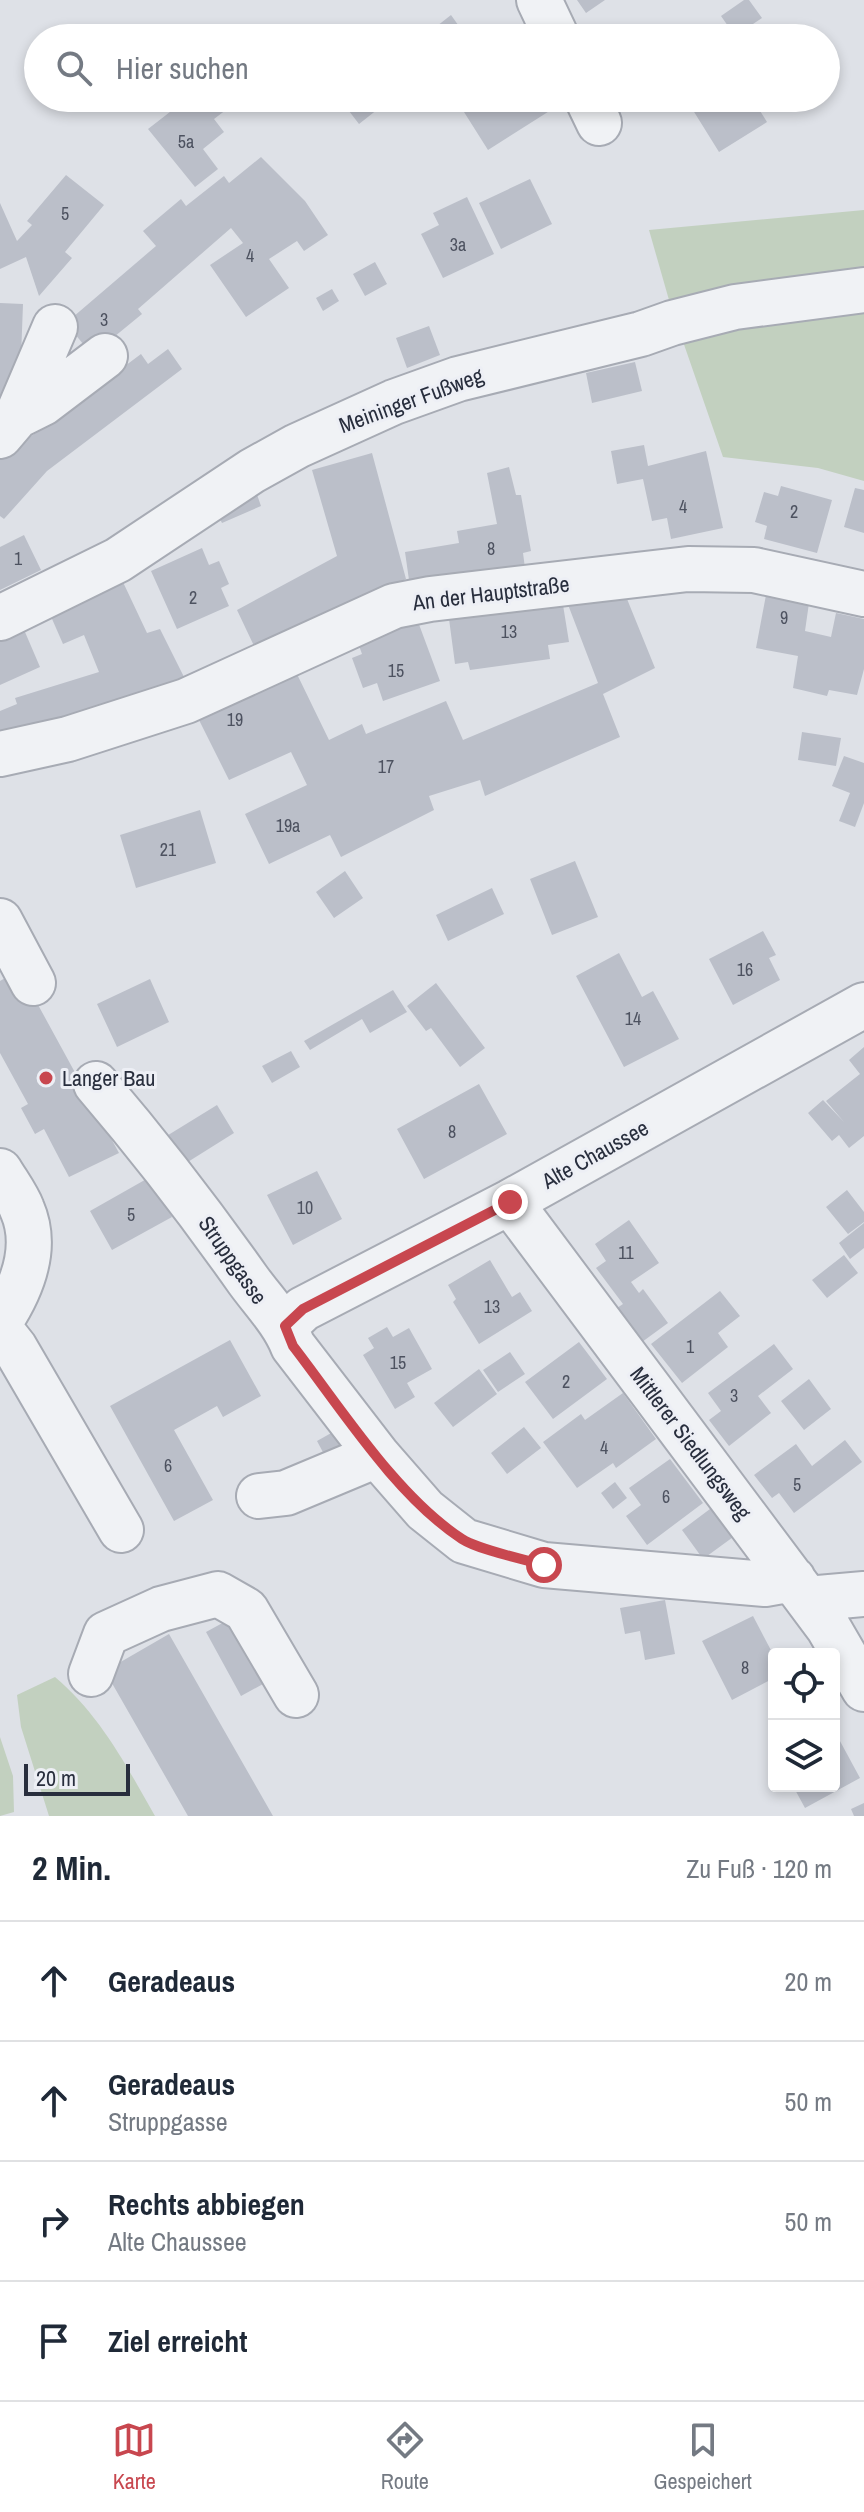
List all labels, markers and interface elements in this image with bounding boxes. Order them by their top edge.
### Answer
search box [24,24,840,112]
icon: search [52,46,96,90]
text: Hier suchen [116,48,249,88]
house number: 5a [178,129,194,154]
house number: 5 [61,201,69,226]
house number: 3a [450,232,466,257]
house number: 4 [246,243,254,268]
house number: 3 [100,307,108,332]
street label: Meininger Fußweg [335,360,487,440]
house number: 4 [679,494,687,519]
house number: 2 [790,499,798,524]
house number: 8 [487,536,495,561]
house number: 1 [14,546,23,571]
street label: An der Hauptstraße [410,569,571,618]
house number: 2 [189,585,197,610]
house number: 9 [780,605,788,630]
house number: 13 [501,619,517,644]
house number: 15 [388,658,404,683]
house number: 19 [227,707,243,732]
house number: 17 [378,754,394,779]
house number: 19a [276,813,300,838]
house number: 21 [160,837,177,862]
house number: 16 [737,957,753,982]
house number: 14 [625,1006,641,1031]
place label: Langer Bau [62,1063,155,1093]
marker: Langer Bau [37,1069,55,1087]
street label: Alte Chaussee [536,1112,654,1196]
house number: 8 [448,1119,456,1144]
route end [492,1184,528,1220]
house number: 10 [297,1195,313,1220]
house number: 5 [127,1202,135,1227]
street label: Struppgasse [192,1210,274,1310]
house number: 11 [618,1240,634,1265]
house number: 13 [484,1294,500,1319]
house number: 1 [686,1334,695,1359]
house number: 15 [390,1350,406,1375]
street label: Mittlerer Siedlungsweg [624,1360,758,1526]
house number: 2 [562,1369,570,1394]
house number: 3 [730,1383,738,1408]
house number: 4 [600,1435,608,1460]
house number: 6 [164,1453,172,1478]
house number: 5 [793,1472,801,1497]
house number: 6 [662,1484,670,1509]
route start [526,1547,562,1583]
map controls [768,1648,840,1792]
button: locate [768,1648,840,1720]
house number: 8 [741,1655,749,1680]
button: layers [768,1720,840,1792]
scale bar [24,1760,130,1796]
text: 20 m [36,1763,76,1793]
text: 2 Min. [32,1845,111,1891]
text: Zu Fuß · 120 m [686,1851,832,1886]
icon: ahead [32,1959,76,2003]
text: Geradeaus [108,1961,235,2001]
text: 20 m [785,1964,832,1999]
text: Geradeaus [108,2064,235,2104]
icon: ahead [32,2079,76,2123]
text: 50 m [785,2084,832,2119]
text: Struppgasse [108,2104,228,2139]
text: Rechts abbiegen [108,2184,305,2224]
icon: right [32,2199,76,2243]
text: 50 m [785,2204,832,2239]
text: Alte Chaussee [108,2224,247,2259]
icon: arrive [32,2319,76,2363]
text: Ziel erreicht [108,2321,247,2361]
tab: Karte [112,2418,156,2496]
tab: Route [381,2418,429,2496]
tab: Gespeichert [653,2418,752,2496]

